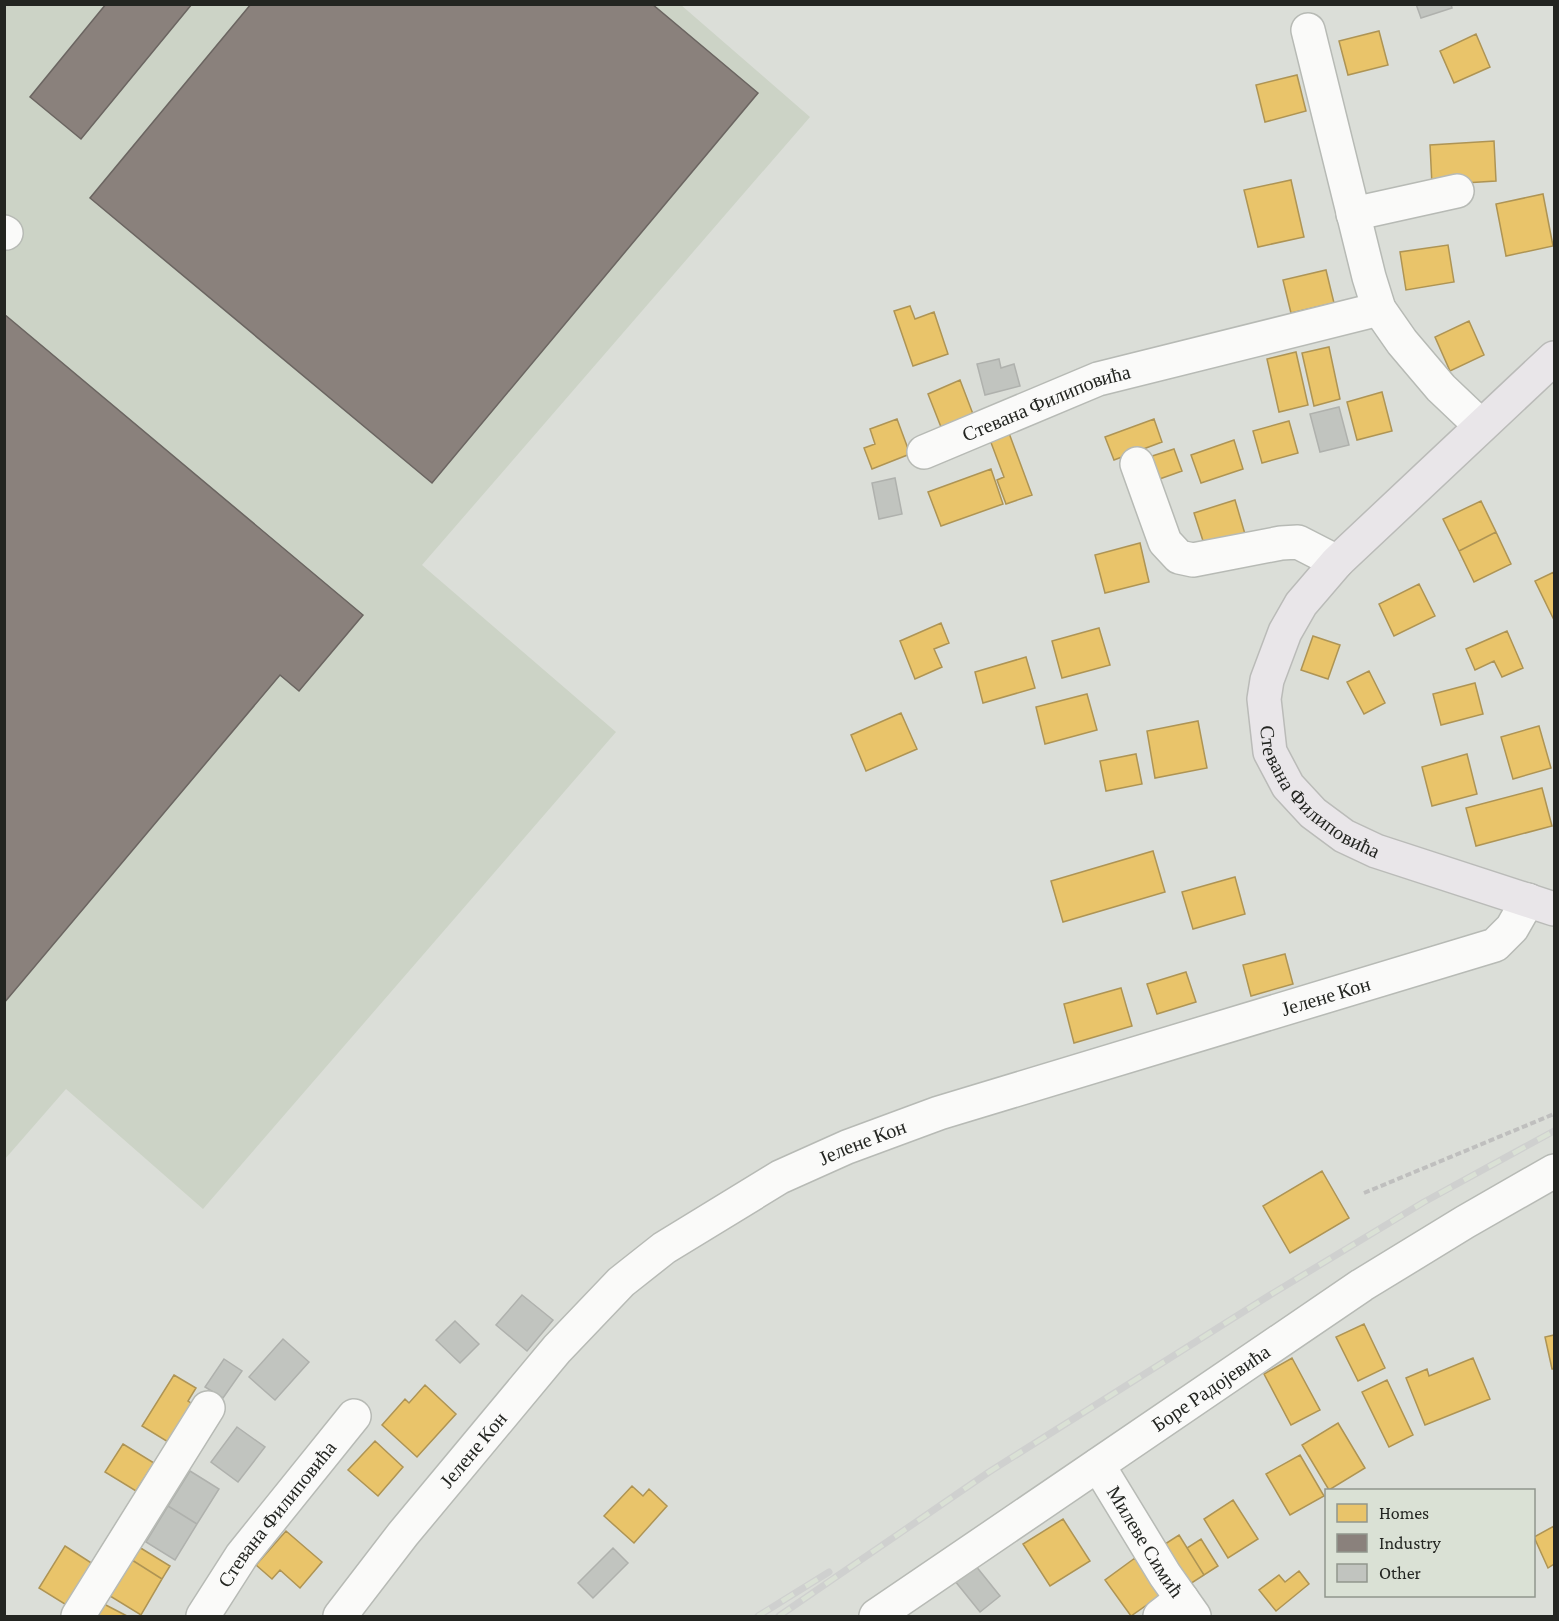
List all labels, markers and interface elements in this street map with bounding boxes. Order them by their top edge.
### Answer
street label: Стевана Филиповића [959,360,1133,446]
street label: Стевана Филиповића [1256,724,1384,862]
street label: Јелене Кон [1278,972,1373,1020]
street label: Јелене Кон [815,1115,909,1169]
street label: Боре Радојевића [1148,1340,1274,1436]
street label: Јелене Кон [435,1407,511,1492]
street label: Стевана Филиповића [213,1437,340,1591]
street label: Милеве Симић [1102,1482,1188,1601]
legend [1325,1489,1535,1597]
text: Homes [1379,1503,1429,1523]
text: Industry [1379,1533,1442,1553]
text: Other [1379,1563,1422,1583]

